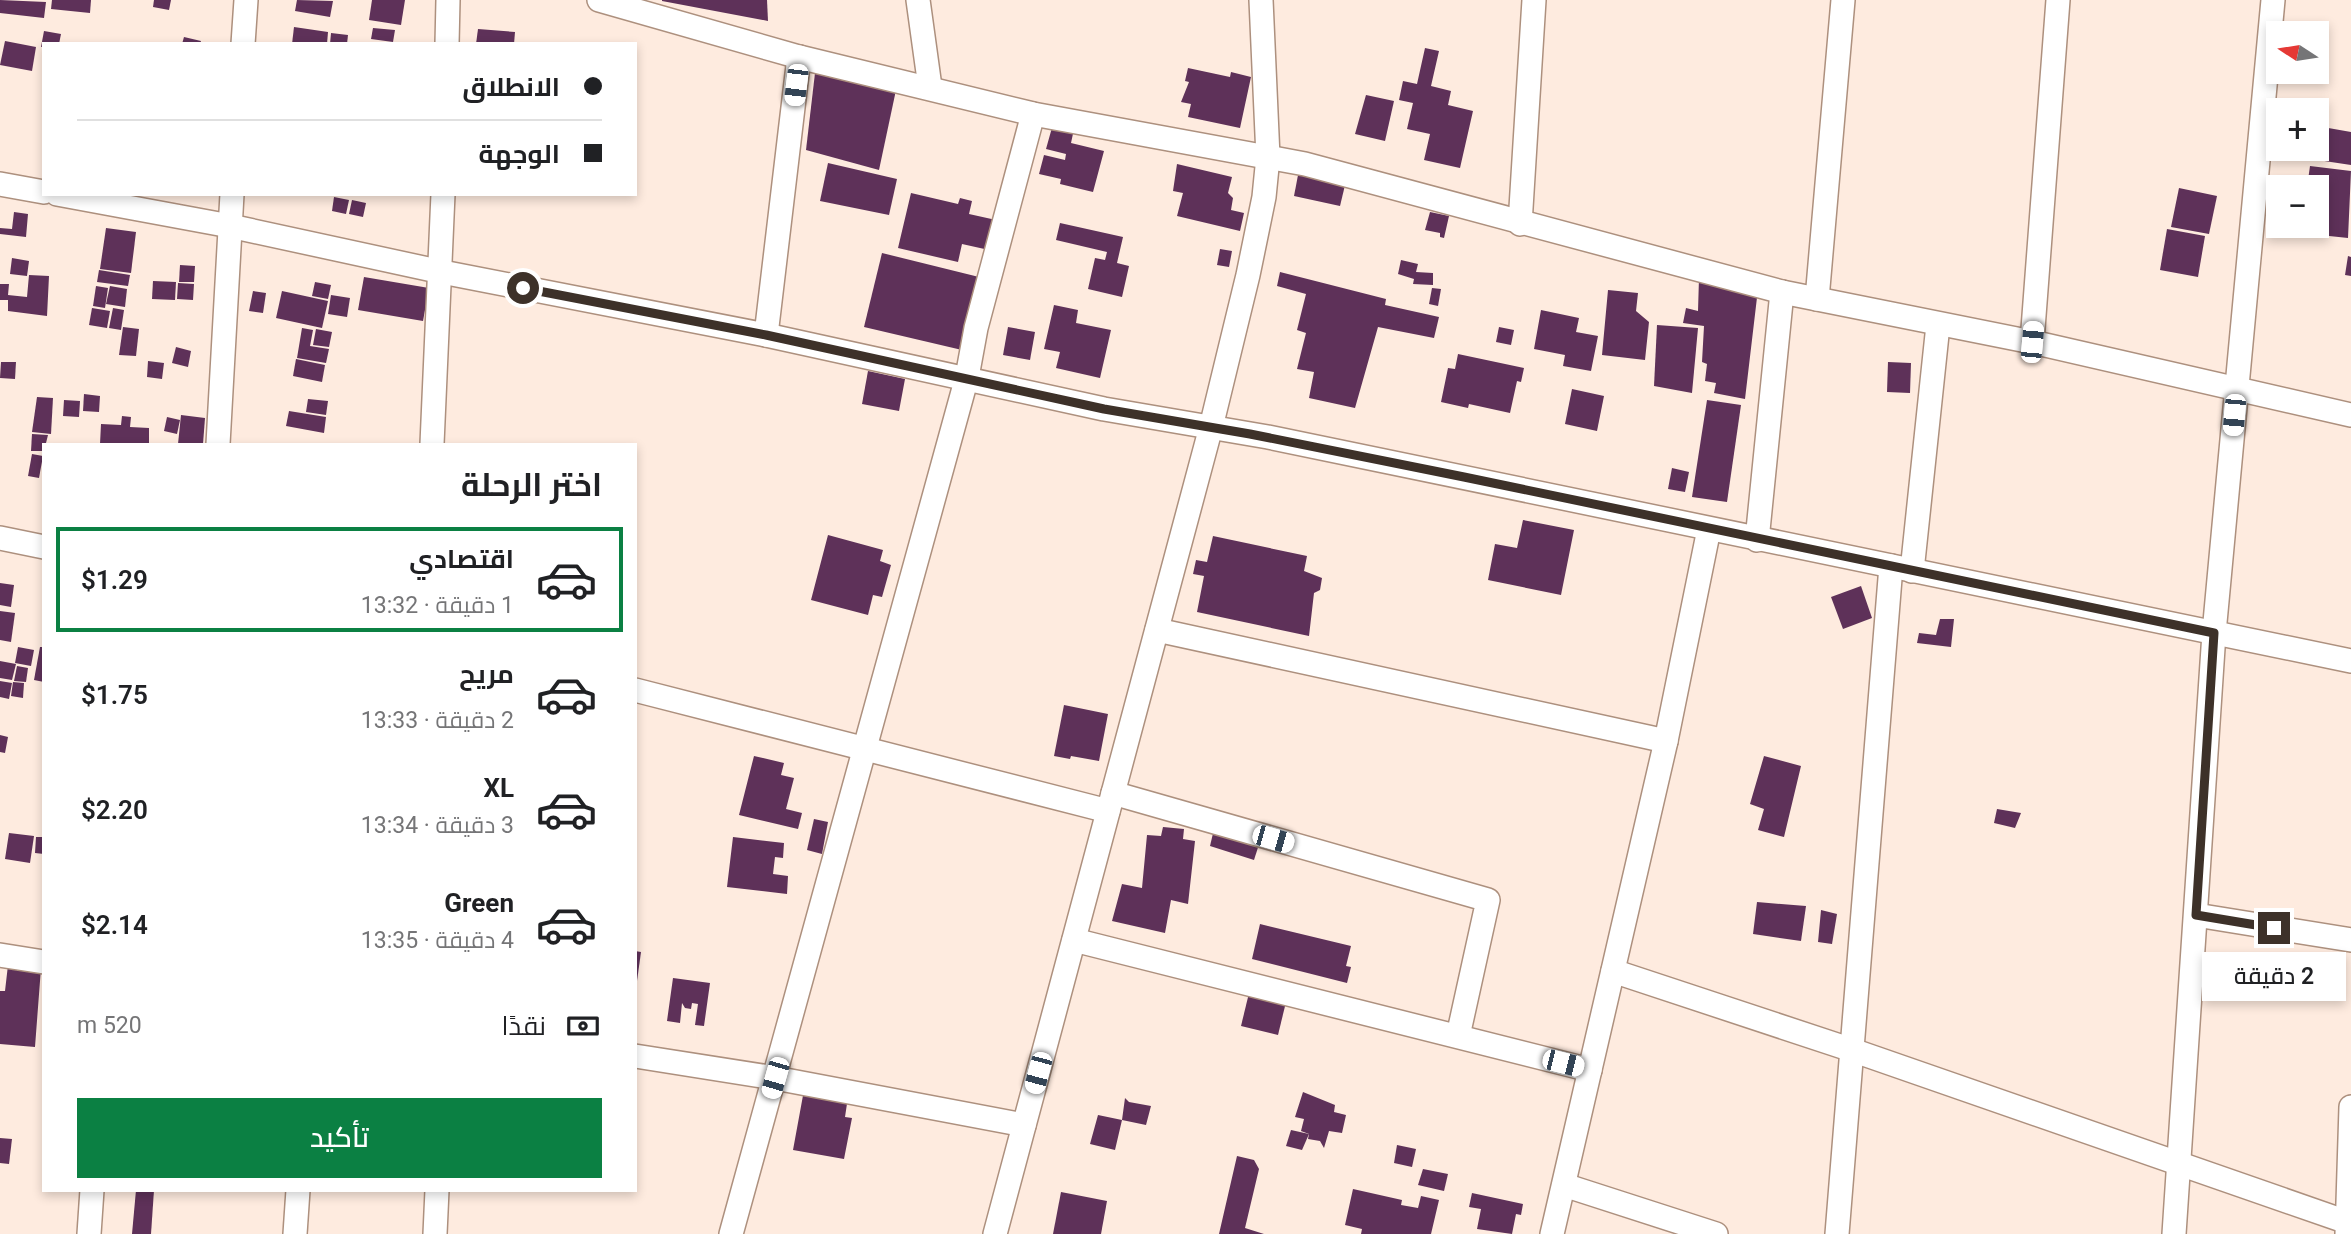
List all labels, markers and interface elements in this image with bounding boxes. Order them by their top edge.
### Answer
north arrow [2266,21,2329,84]
map controls [2266,21,2329,238]
car [784,63,809,107]
text: الانطلاق [462,72,560,102]
button: + [2266,98,2329,161]
text: الوجهة [479,139,560,169]
button: − [2266,175,2329,238]
route start [507,272,539,304]
car [2020,320,2045,364]
car [2222,393,2247,437]
text: اختر الرحلة [461,466,602,504]
text: اقتصادي [409,544,514,574]
icon: car [535,548,598,611]
text: $1.29 [81,565,148,595]
text: 1 دقيقة · 13:32 [361,592,514,619]
text: مريح [459,659,514,689]
icon: car [535,663,598,726]
text: $1.75 [81,680,148,710]
text: 2 دقيقة · 13:33 [361,707,514,734]
text: XL [483,773,514,803]
icon: car [535,778,598,841]
text: $2.20 [81,795,148,825]
text: 3 دقيقة · 13:34 [361,812,514,839]
car [1250,823,1297,855]
text: Green [444,888,514,918]
icon: car [535,893,598,956]
text: $2.14 [81,910,148,940]
route end [2258,912,2290,944]
text: 4 دقيقة · 13:35 [361,927,514,954]
callout: 2 دقيقة [2202,953,2346,1002]
text: 2 دقيقة [2234,963,2314,990]
icon: cash [564,1007,602,1045]
text: نقدًا [502,1011,546,1041]
text: 520 m [77,1012,142,1039]
car [1541,1048,1586,1078]
car [1023,1050,1054,1096]
car [760,1055,791,1101]
button: تأكيد [77,1098,602,1178]

